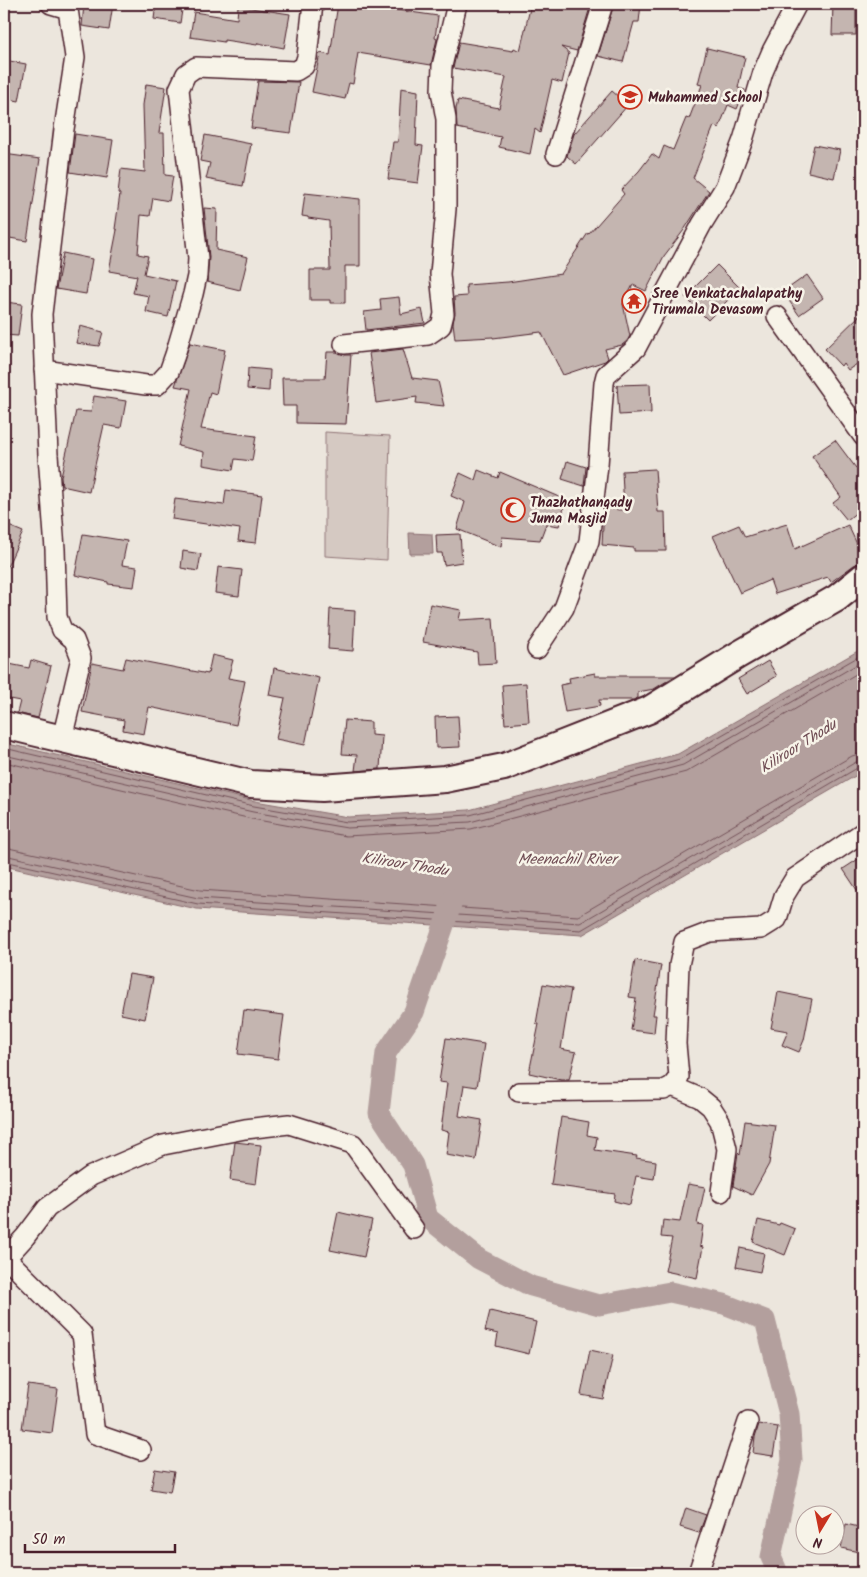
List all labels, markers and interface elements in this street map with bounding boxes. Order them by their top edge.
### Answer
school or university icon: Muhammed School [617,84,643,110]
place label: Muhammed School [648,87,762,109]
place label: Sree Venkatachalapathy Tirumala Devasom [652,283,803,321]
temple icon: Sree Venkatachalapathy Tirumala Devasom [621,288,647,314]
place label: Thazhathangady Juma Masjid [530,492,633,530]
mosque icon: Thazhathangady Juma Masjid [500,497,526,523]
water label: Kiliroor Thodu [755,713,843,780]
water label: Kiliroor Thodu [360,846,451,884]
water label: Meenachil River [518,848,619,872]
north arrow [794,1504,844,1554]
scale bar [25,1522,175,1554]
text: 50 m [32,1528,66,1552]
text: N [811,1530,824,1553]

